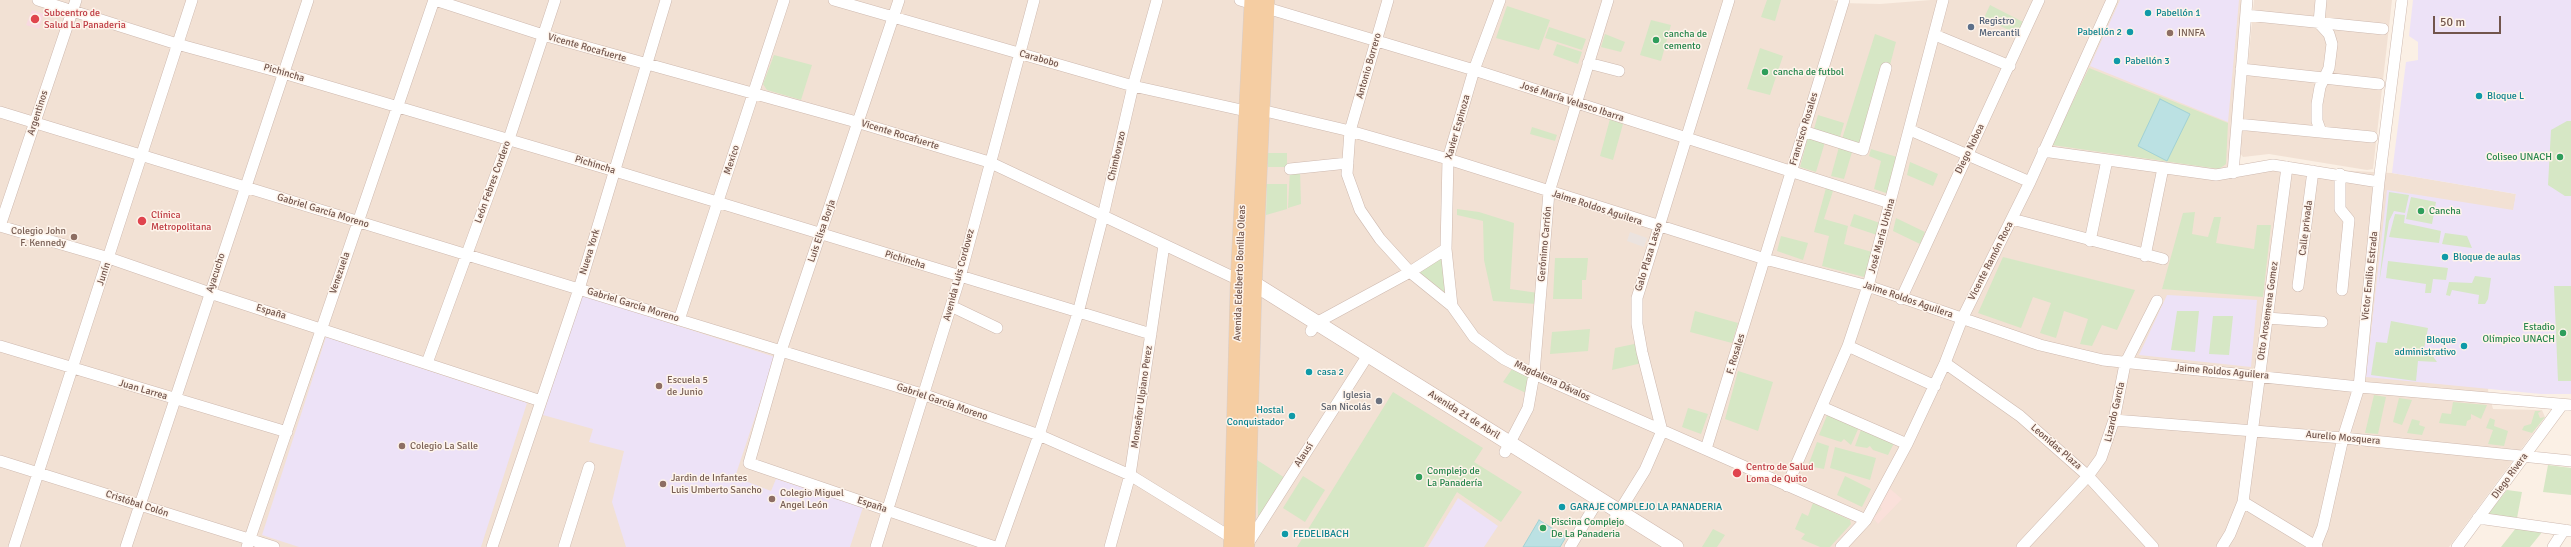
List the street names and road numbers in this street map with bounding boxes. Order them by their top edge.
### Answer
street label: Vicente Rocafuerte [546,31,628,65]
street label: Antonio Borrero [1354,32,1384,100]
street label: Carabobo [1018,48,1060,70]
street label: Pichincha [262,61,306,85]
street label: José María Velasco Ibarra [1519,80,1625,124]
street label: Argentinos [25,89,51,137]
street label: Francisco Rosales [1787,91,1821,167]
street label: Xavier Espinoza [1443,93,1473,161]
street label: Vicente Rocafuerte [859,117,941,153]
street label: Diego Noboa [1953,122,1987,176]
street label: Chimborazo [1105,130,1129,182]
street label: León Febres Cordero [473,139,513,225]
street label: Mexico [722,144,742,176]
street label: Pichincha [573,153,617,177]
street label: Jaime Roldos Aguilera [1550,188,1644,228]
street label: Gabriel García Moreno [275,191,371,231]
street label: José María Urbina [1866,197,1898,275]
street label: Luis Elisa Borja [806,198,838,264]
street label: Calle privada [2297,200,2315,256]
street label: Avenida Edelberto Bonilla Oleas [1232,205,1248,341]
street label: Gerónimo Carrión [1536,206,1554,282]
street label: Vicente Ramón Roca [1966,220,2016,302]
street label: Galo Plaza Lasso [1633,221,1665,293]
street label: Nueva York [577,228,603,276]
street label: Avenida Luis Cordovez [941,228,977,322]
street label: Victor Emilio Estrada [2359,231,2381,321]
street label: Pichincha [883,248,927,272]
street label: Venezuela [327,250,353,296]
street label: Ayacucho [204,252,228,294]
street label: Junín [95,261,113,287]
street label: Otto Arosemena Gomez [2255,261,2281,361]
street label: Jaime Roldos Aguilera [1862,279,1954,321]
street label: Gabriel García Moreno [585,285,681,325]
street label: España [254,302,288,322]
street label: F. Rosales [1724,332,1748,376]
street label: Monseñor Ulpiano Perez [1129,345,1155,449]
street label: Magdalena Dávalos [1512,358,1592,404]
street label: Jaime Roldos Aguilera [2175,362,2269,382]
street label: Juan Larrea [117,377,169,403]
street label: Gabriel García Moreno [895,381,989,423]
street label: Lizardo García [2102,381,2128,443]
street label: Avenida 21 de Abril [1426,388,1502,442]
street label: Leonidas Plaza [2028,422,2084,472]
street label: Aurelio Mosquera [2305,429,2381,447]
street label: Alausí [1292,441,1316,469]
street label: Diego Rivera [2489,451,2531,501]
street label: Cristóbal Colón [104,488,170,520]
street label: España [855,494,889,516]

